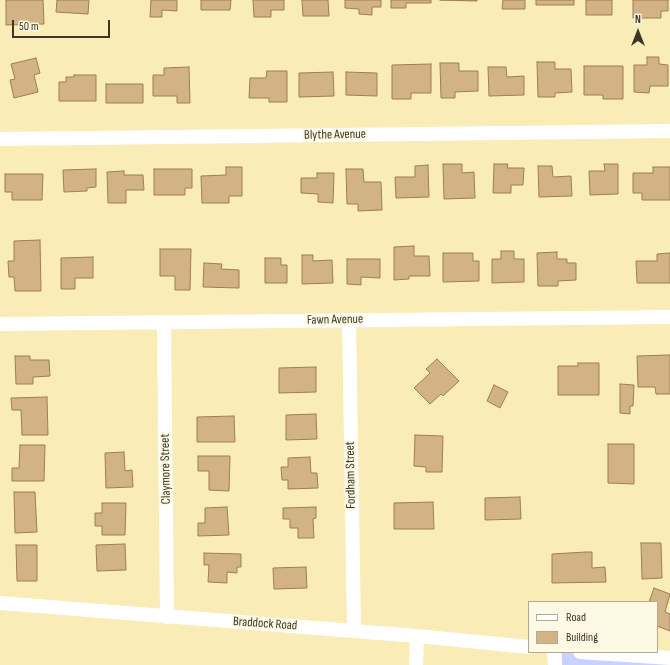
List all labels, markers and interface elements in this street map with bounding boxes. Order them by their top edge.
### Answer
scale bar [14,12,112,38]
north arrow [618,12,658,52]
text: N [635,13,641,26]
text: 50 m [19,19,39,34]
street label: Blythe Avenue [304,127,366,143]
street label: Fawn Avenue [307,312,363,328]
street label: Claymore Street [158,434,174,504]
street label: Fordham Street [343,441,359,509]
legend [528,601,658,653]
text: Road [566,610,586,625]
street label: Braddock Road [232,614,298,634]
text: Building [566,630,598,645]

